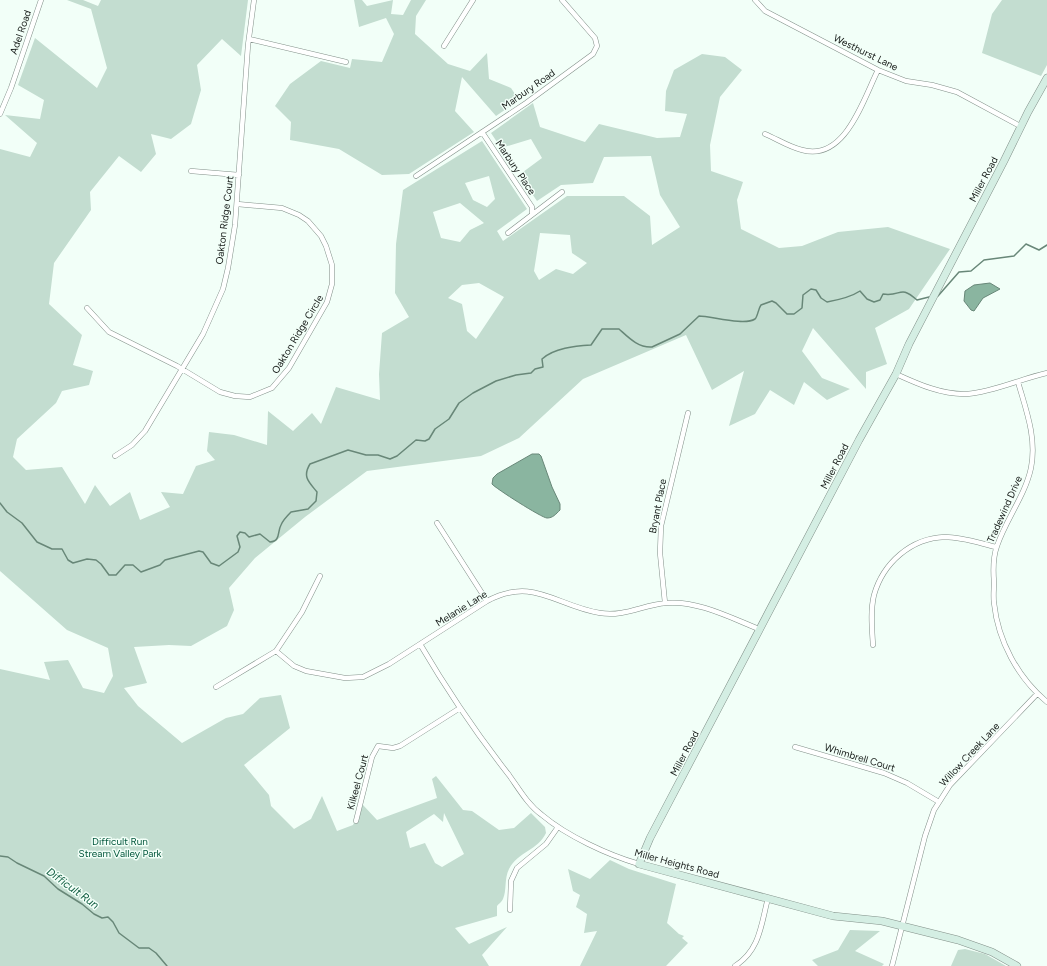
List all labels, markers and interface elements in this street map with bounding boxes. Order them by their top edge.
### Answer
street label: Adel Road [7,8,34,56]
street label: Westhurst Lane [832,31,901,74]
street label: Marbury Road [499,66,558,113]
street label: Marbury Place [492,137,539,198]
street label: Miller Road [966,154,1001,204]
street label: Oakton Ridge Court [213,175,236,265]
street label: Oakton Ridge Circle [269,292,326,376]
street label: Miller Road [817,441,852,491]
street label: Tradewind Drive [984,473,1025,545]
street label: Bryant Place [646,477,669,535]
street label: Melanie Lane [433,587,490,629]
street label: Willow Creek Lane [936,719,1003,789]
street label: Miller Road [667,728,702,778]
street label: Whimbrell Court [823,741,897,774]
street label: Kilkeel Court [344,753,371,811]
park label: Difficult Run Stream Valley Park [79,835,162,860]
street label: Miller Heights Road [633,846,721,881]
water label: Difficult Run [44,865,101,912]

